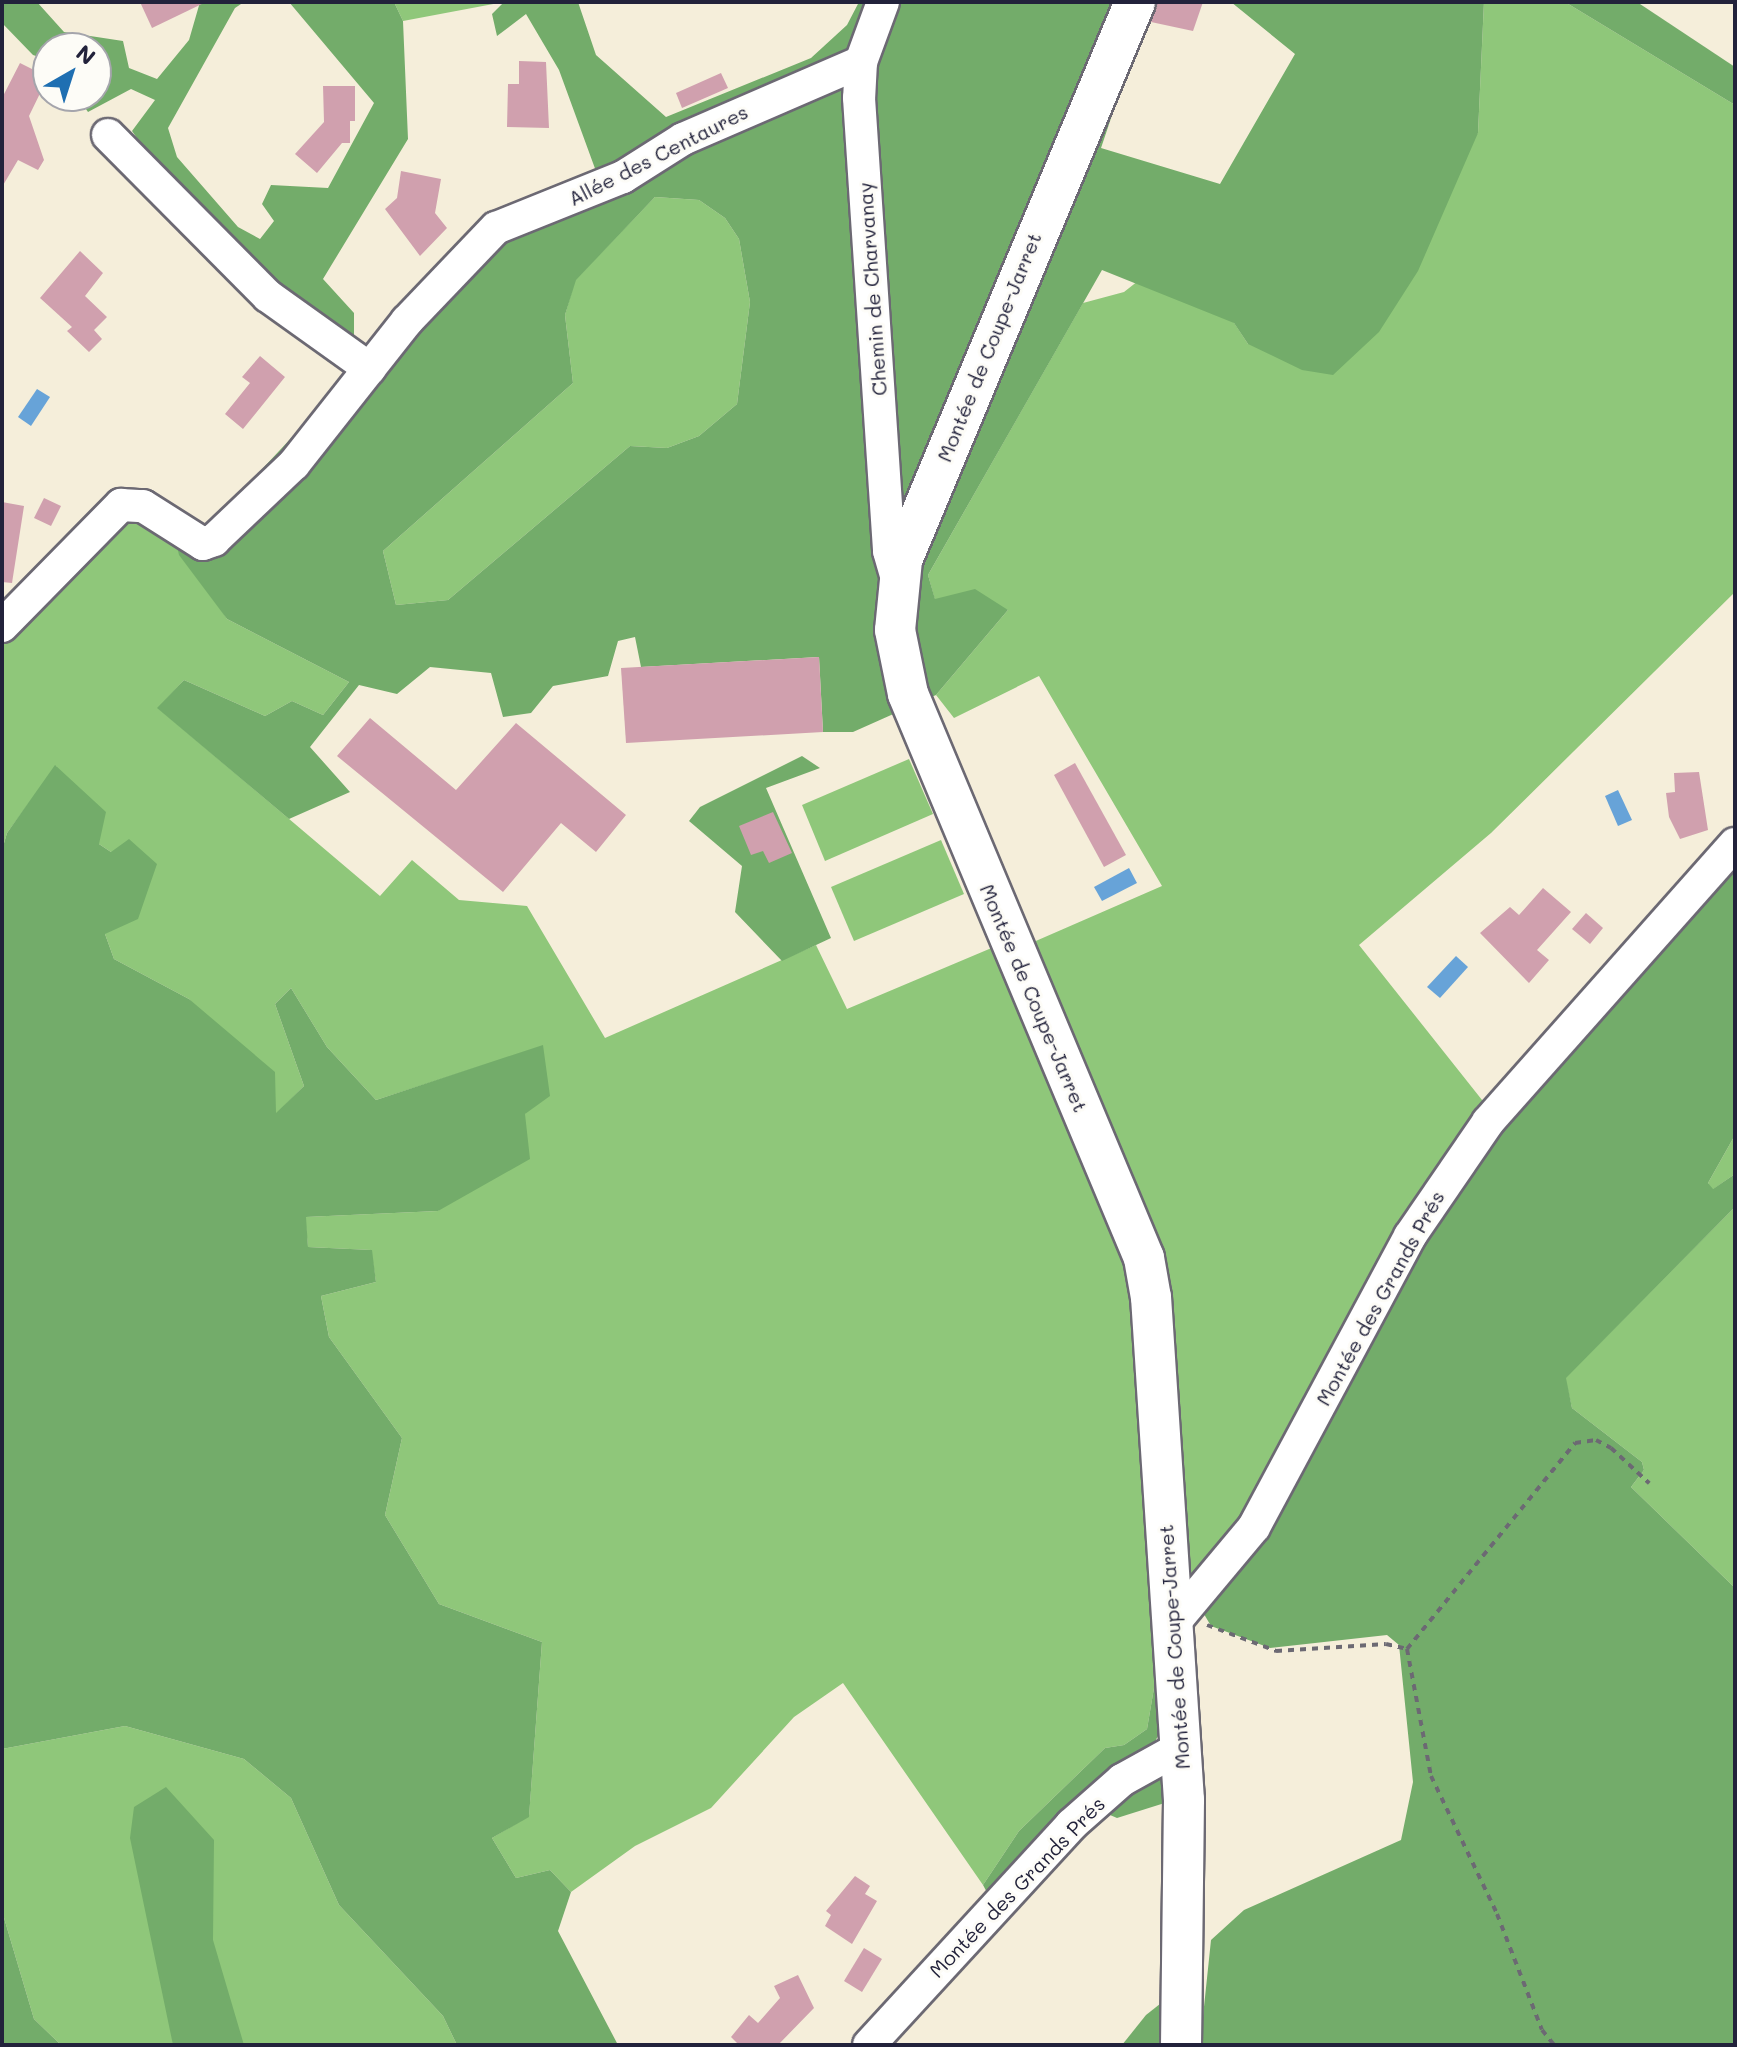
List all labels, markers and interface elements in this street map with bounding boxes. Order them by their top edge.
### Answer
north arrow [32,32,112,112]
text: N [71,38,102,71]
street label: Allée des Centaures [564,99,752,211]
street label: Chemin de Charvanay [853,181,891,397]
street label: Montée de Coupe-Jarret [932,229,1046,465]
street label: Montée de Coupe-Jarret [975,880,1093,1116]
street label: Montée des Grands Prés [1311,1186,1449,1410]
street label: Montée de Coupe-Jarret [1153,1524,1195,1770]
street label: Montée des Grands Prés [924,1792,1110,1982]

